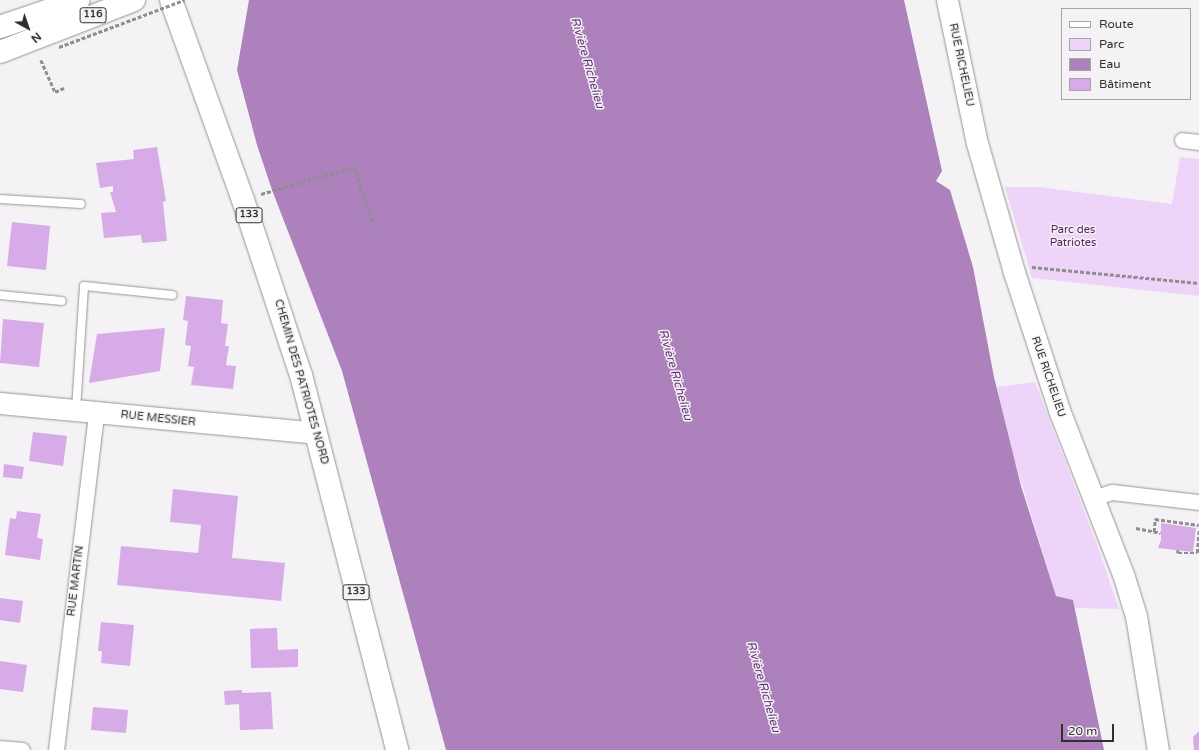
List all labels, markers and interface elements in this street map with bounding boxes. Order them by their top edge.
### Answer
road number: 116 [79,7,107,23]
north arrow [8,8,48,48]
legend [1061,8,1191,100]
water label: Rivière Richelieu [567,16,607,110]
text: Route [1099,17,1133,31]
street label: RUE RICHELIEU [946,22,976,108]
text: N [28,30,44,45]
text: Parc [1099,37,1124,51]
text: Eau [1099,57,1121,71]
text: Bâtiment [1099,77,1151,91]
road number: 133 [235,207,263,223]
park label: Parc des Patriotes [1050,224,1096,250]
street label: CHEMIN DES PATRIOTES NORD [271,298,331,466]
water label: Rivière Richelieu [655,328,695,422]
street label: RUE RICHELIEU [1028,335,1068,419]
street label: RUE MESSIER [120,409,196,429]
street label: RUE MARTIN [65,545,87,617]
road number: 133 [342,584,370,600]
water label: Rivière Richelieu [743,640,783,734]
scale bar [1063,716,1116,742]
text: 20 m [1068,724,1097,738]

